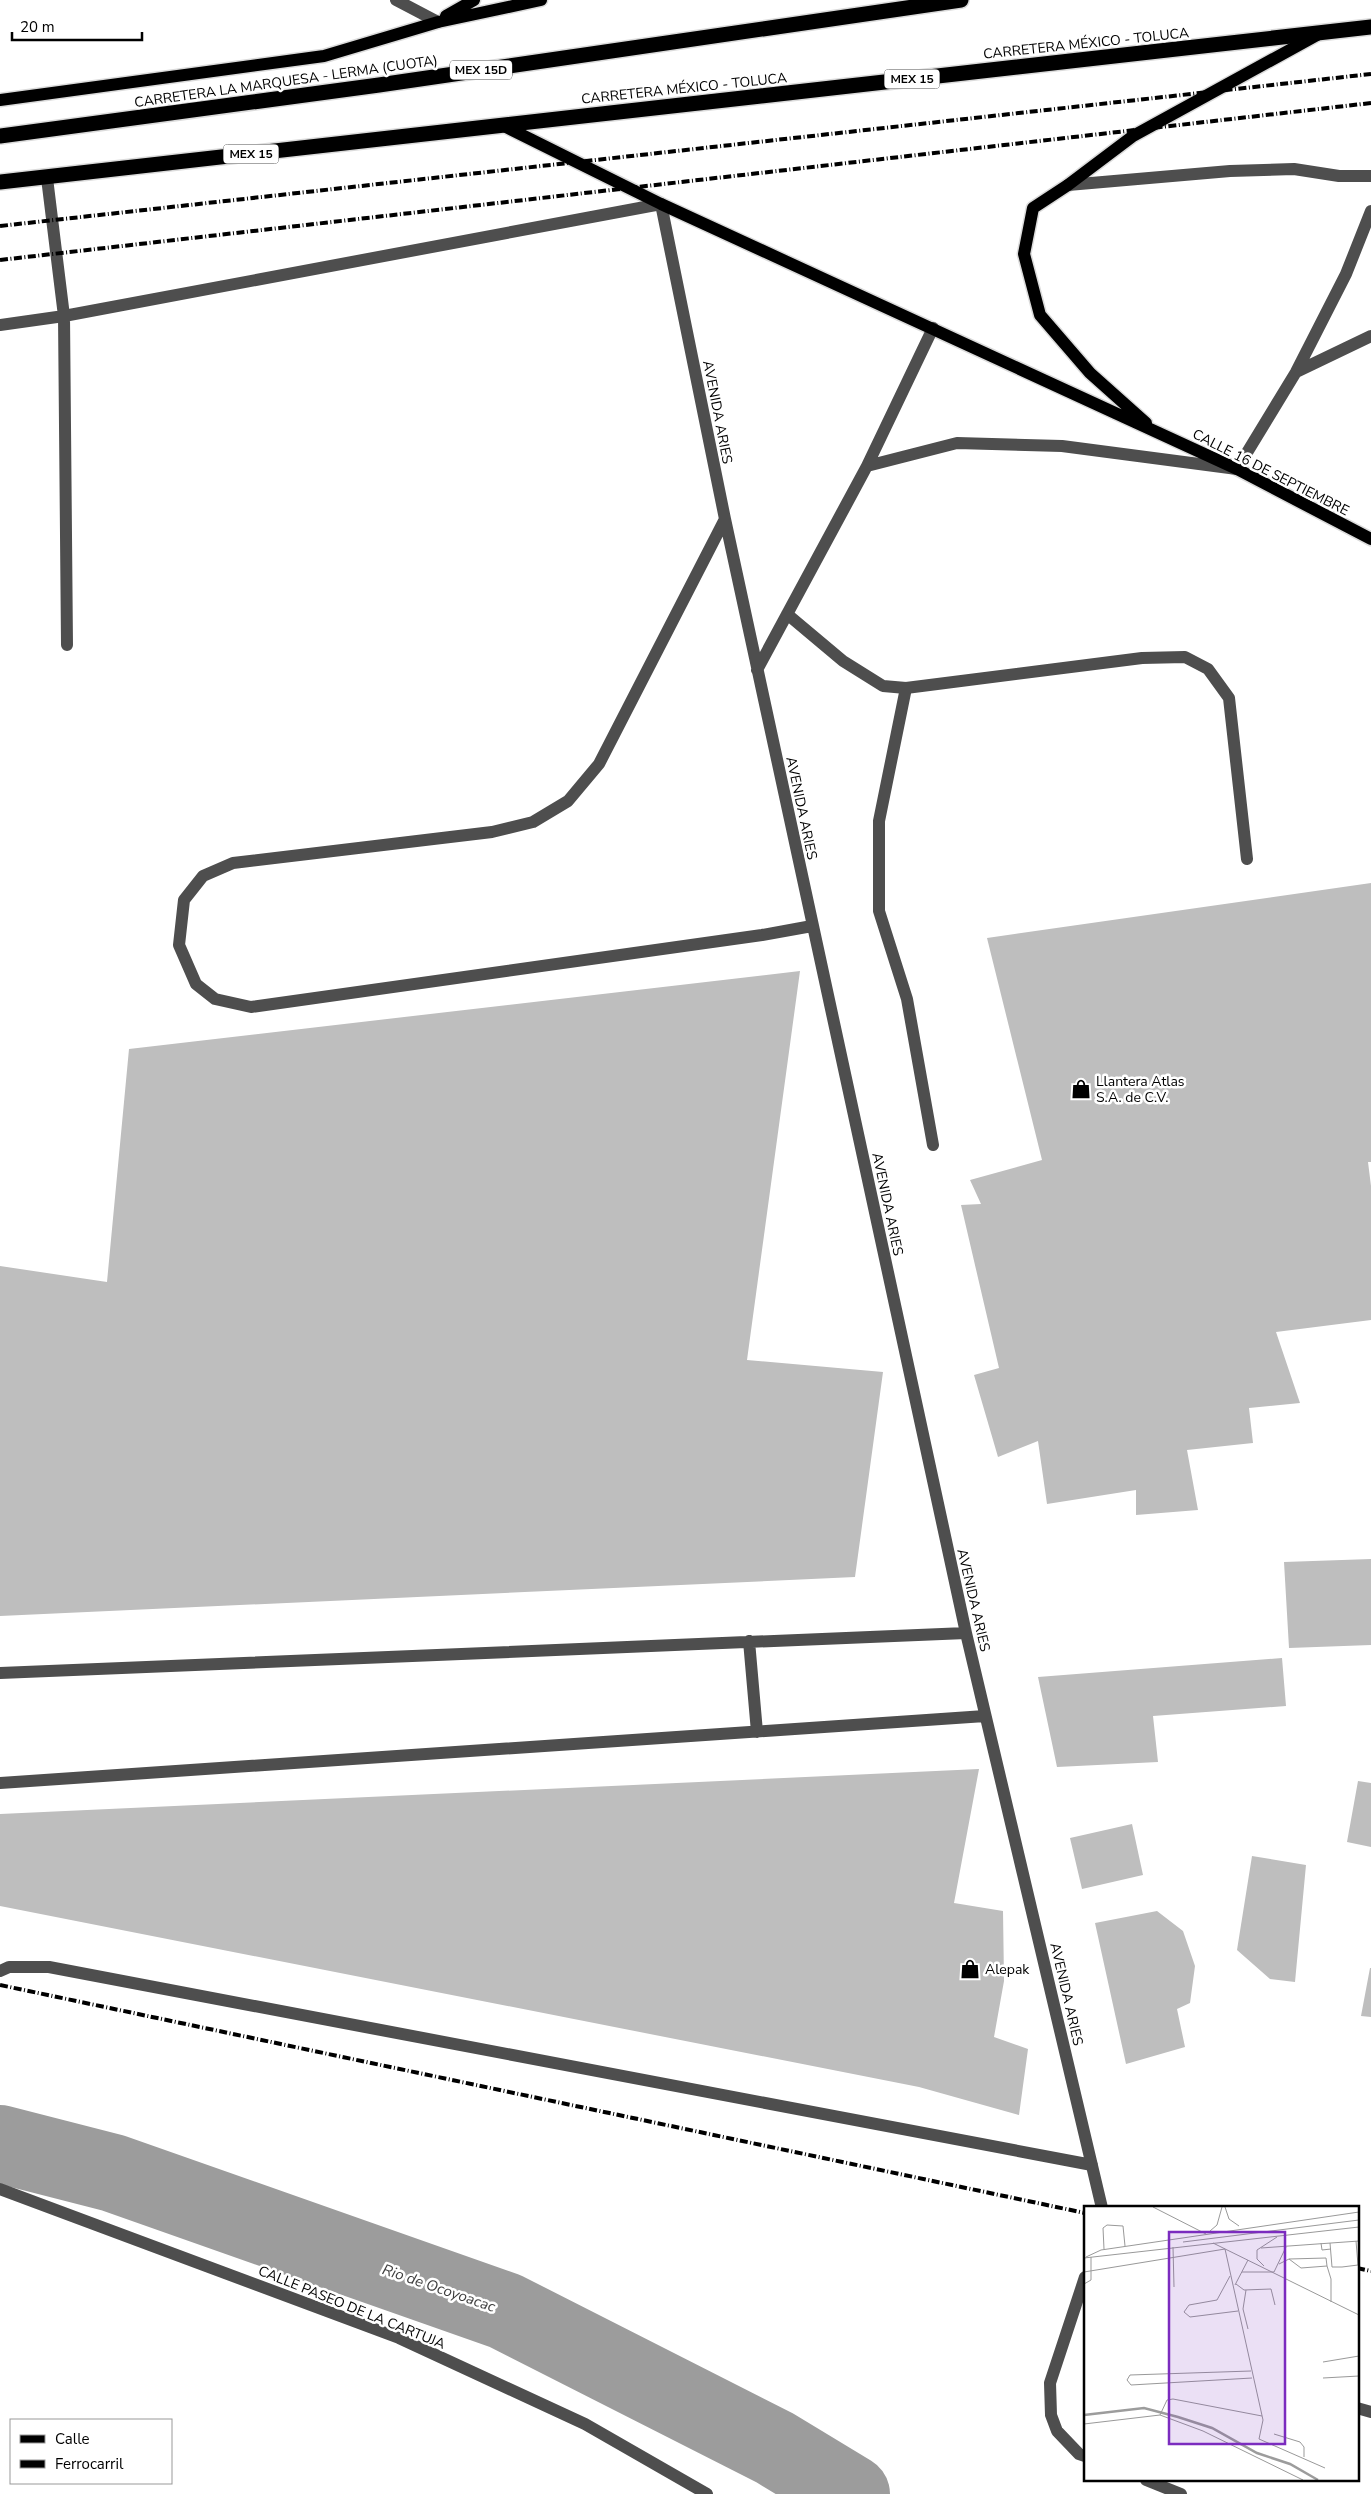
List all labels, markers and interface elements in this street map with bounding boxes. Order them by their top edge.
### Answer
scale bar [12,10,142,42]
text: 20 m [20,17,55,37]
street label: CARRETERA MÉXICO - TOLUCA [982,23,1190,64]
street label: CARRETERA LA MARQUESA - LERMA (CUOTA) [133,51,439,112]
road number: MEX 15D [450,60,512,80]
street label: CARRETERA MÉXICO - TOLUCA [580,68,788,109]
road number: MEX 15 [884,70,940,88]
road number: MEX 15 [224,144,278,164]
street label: AVENIDA ARIES [698,359,737,466]
street label: CALLE 16 DE SEPTIEMBRE [1189,425,1352,520]
street label: AVENIDA ARIES [781,755,822,862]
place label: Llantera Atlas S.A. de C.V. [1096,1072,1185,1107]
shop icon: Llantera Atlas S.A. de C.V. [1070,1078,1092,1100]
street label: AVENIDA ARIES [867,1151,908,1258]
street label: AVENIDA ARIES [952,1547,995,1654]
street label: AVENIDA ARIES [1045,1941,1088,2048]
shop icon: Alepak [959,1958,981,1980]
place label: Alepak [985,1960,1030,1979]
inset map [1084,2206,1358,2482]
water label: Rio de Ocoyoacac [380,2259,498,2317]
street label: CALLE PASEO DE LA CARTUJA [255,2261,448,2354]
legend [10,2419,172,2484]
text: Calle [55,2429,90,2449]
text: Ferrocarril [55,2454,124,2474]

